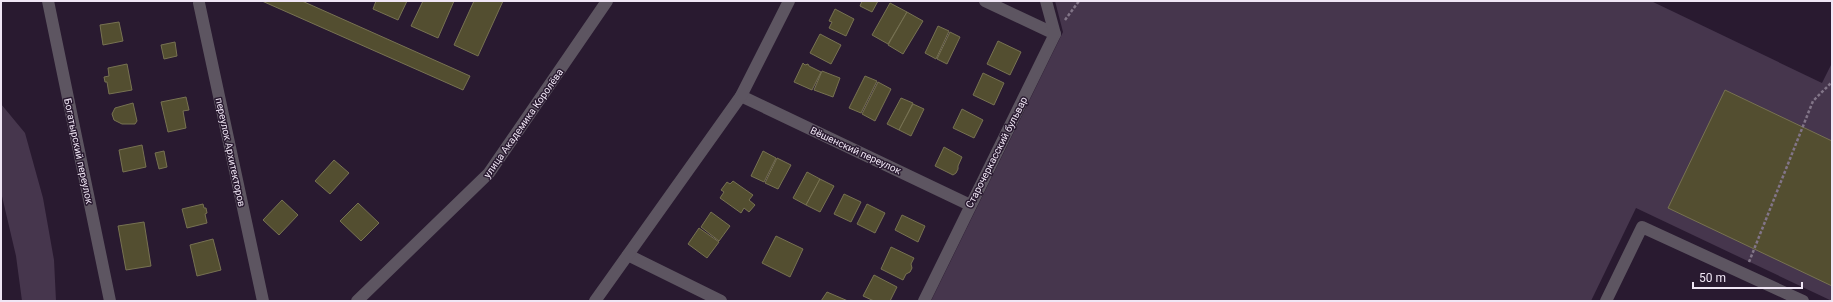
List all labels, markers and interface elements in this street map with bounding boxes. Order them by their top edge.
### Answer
street label: улица Академика Королёва [481,67,565,180]
street label: Старочеркасский бульвар [964,95,1029,210]
street label: Богатырский переулок [62,97,95,206]
street label: переулок Архитекторов [214,97,247,208]
street label: Вёшенский переулок [809,125,903,177]
scale bar [1693,264,1802,290]
text: 50 m [1699,271,1726,285]

